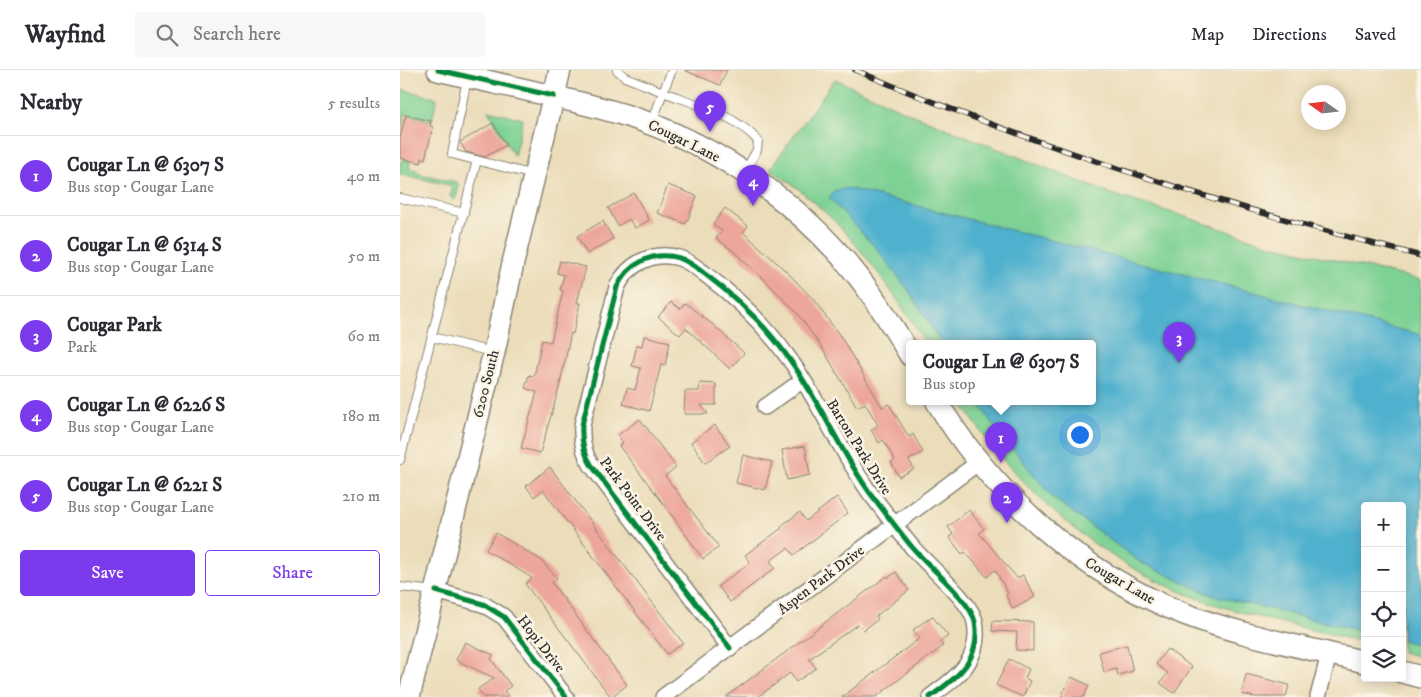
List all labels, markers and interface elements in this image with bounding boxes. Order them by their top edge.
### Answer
search box [135,12,485,57]
text: Wayfind [25,20,105,50]
icon: search [153,21,181,49]
text: Search here [193,23,281,46]
text: Map [1191,24,1224,46]
text: Directions [1252,24,1327,46]
text: Saved [1355,24,1396,46]
north arrow [1301,85,1346,130]
text: Nearby [20,90,82,116]
pin: 5 [694,91,726,132]
text: 5 results [328,93,380,113]
street label: Cougar Lane [645,115,723,167]
text: Cougar Ln @ 6307 S [67,154,224,177]
pin: 4 [737,165,769,206]
text: 1 [33,166,39,186]
text: 40 m [347,166,380,186]
text: Bus stop · Cougar Lane [67,177,214,197]
text: Cougar Ln @ 6314 S [67,234,222,257]
text: 2 [32,246,40,266]
text: 50 m [348,246,380,266]
text: Bus stop · Cougar Lane [67,257,214,277]
text: Cougar Park [67,314,162,337]
pin: 3 [1163,322,1195,363]
text: 3 [33,326,39,346]
text: 60 m [348,326,380,346]
text: Park [67,337,97,357]
popup [906,340,1096,405]
street label: 6200 South [468,348,504,420]
text: Cougar Ln @ 6307 S [923,351,1079,374]
text: Bus stop [923,374,975,394]
text: Cougar Ln @ 6226 S [67,394,225,417]
street label: Barton Park Drive [822,396,896,498]
text: 4 [31,406,41,426]
text: 180 m [342,406,380,426]
text: Bus stop · Cougar Lane [67,417,214,437]
pin: 1 [985,422,1017,463]
your location [1067,422,1093,448]
street label: Park Point Drive [595,453,671,545]
text: Cougar Ln @ 6221 S [67,474,222,497]
pin: 2 [991,482,1023,523]
text: 5 [32,486,40,506]
text: 210 m [342,486,380,506]
text: Bus stop · Cougar Lane [67,497,214,517]
map controls [1361,502,1406,682]
button: + [1361,502,1406,547]
street label: Aspen Park Drive [774,541,868,619]
button: − [1361,547,1406,592]
button: Save [20,550,195,596]
button: Share [205,550,380,596]
street label: Cougar Lane [1081,553,1159,609]
button: locate [1361,592,1406,637]
street label: Hopi Drive [513,611,569,677]
button: layers [1361,637,1406,682]

